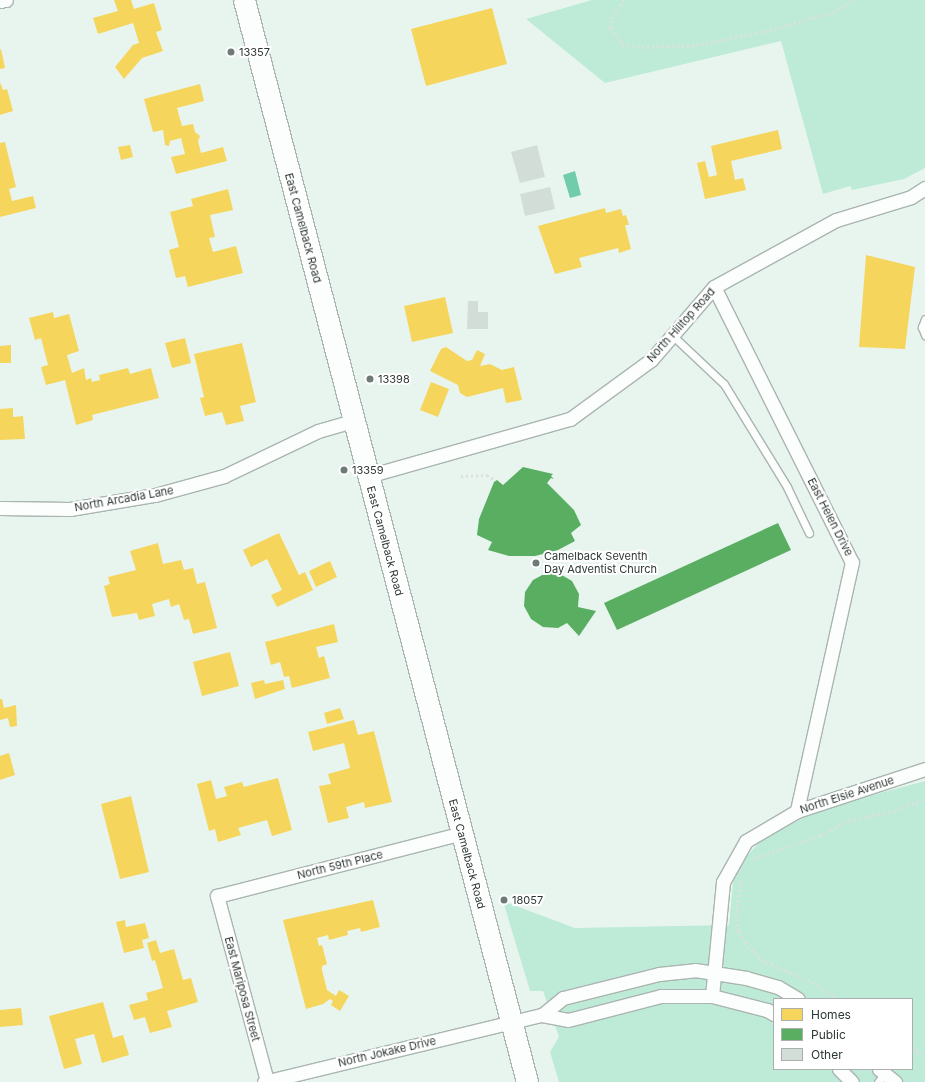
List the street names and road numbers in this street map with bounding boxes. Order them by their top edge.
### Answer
street label: East Camelback Road [282,172,324,284]
street label: North Hilltop Road [644,285,718,365]
street label: East Helen Drive [805,476,855,558]
street label: North Arcadia Lane [73,484,175,514]
street label: East Camelback Road [364,485,406,597]
street label: North Elsie Avenue [798,774,896,816]
street label: East Camelback Road [446,798,488,910]
street label: North 59th Place [296,848,384,882]
street label: East Mariposa Street [222,935,262,1043]
street label: North Jokake Drive [337,1034,437,1070]

